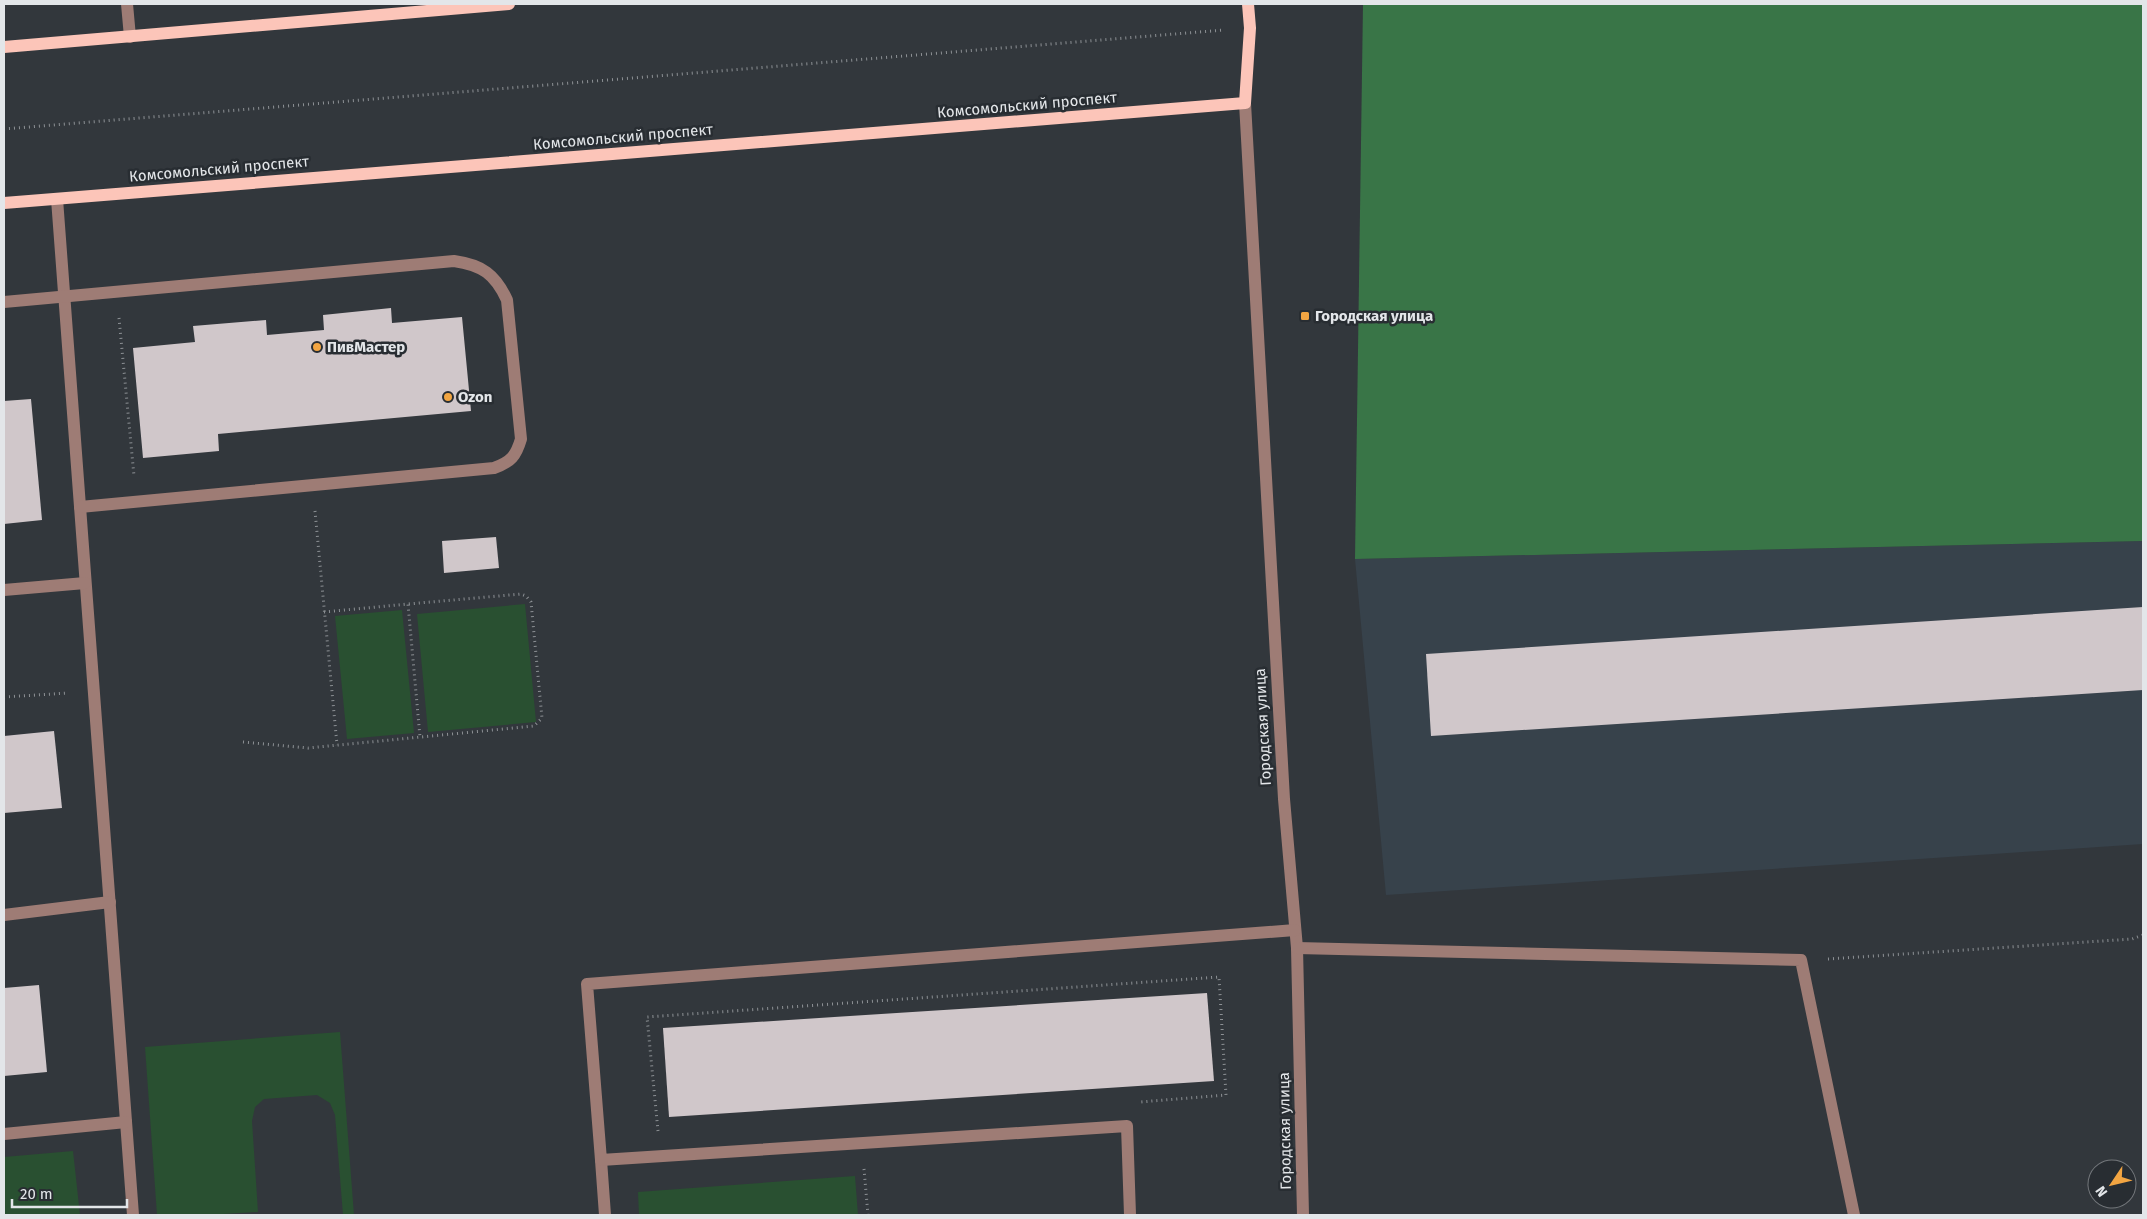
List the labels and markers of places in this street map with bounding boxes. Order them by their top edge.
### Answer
place label: Городская улица [1315,307,1433,325]
marker: Городская улица [1299,310,1311,322]
place label: ПивМастер [327,338,405,356]
marker: ПивМастер [311,341,323,353]
place label: Ozon [458,388,492,406]
marker: Ozon [442,391,454,403]

